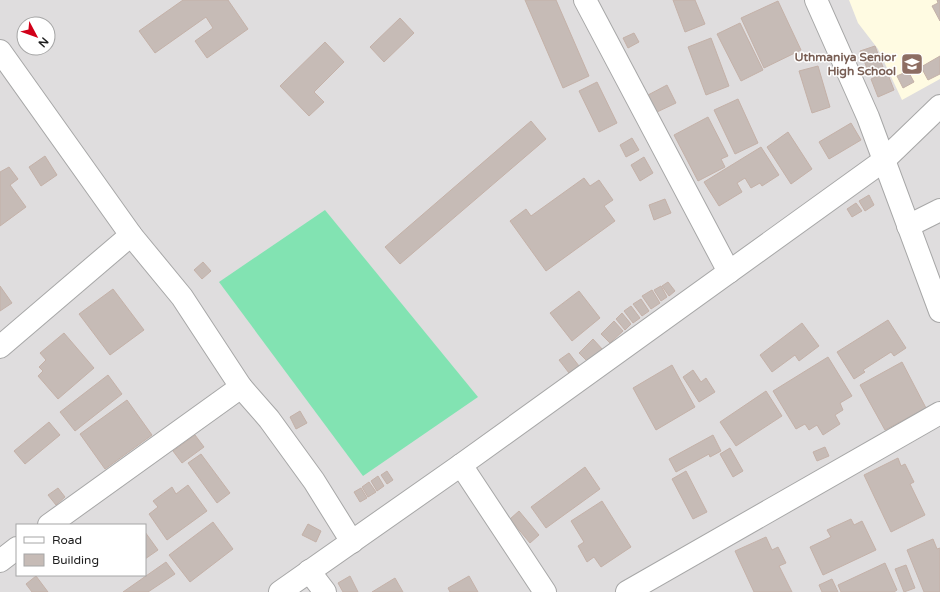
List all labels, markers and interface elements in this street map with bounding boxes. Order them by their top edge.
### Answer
north arrow [16,16,56,56]
text: N [35,35,51,50]
place label: Uthmaniya Senior High School [794,50,896,79]
school or university icon: Uthmaniya Senior High School [899,51,925,77]
legend [16,524,146,576]
text: Road [52,533,82,547]
text: Building [52,553,99,567]

